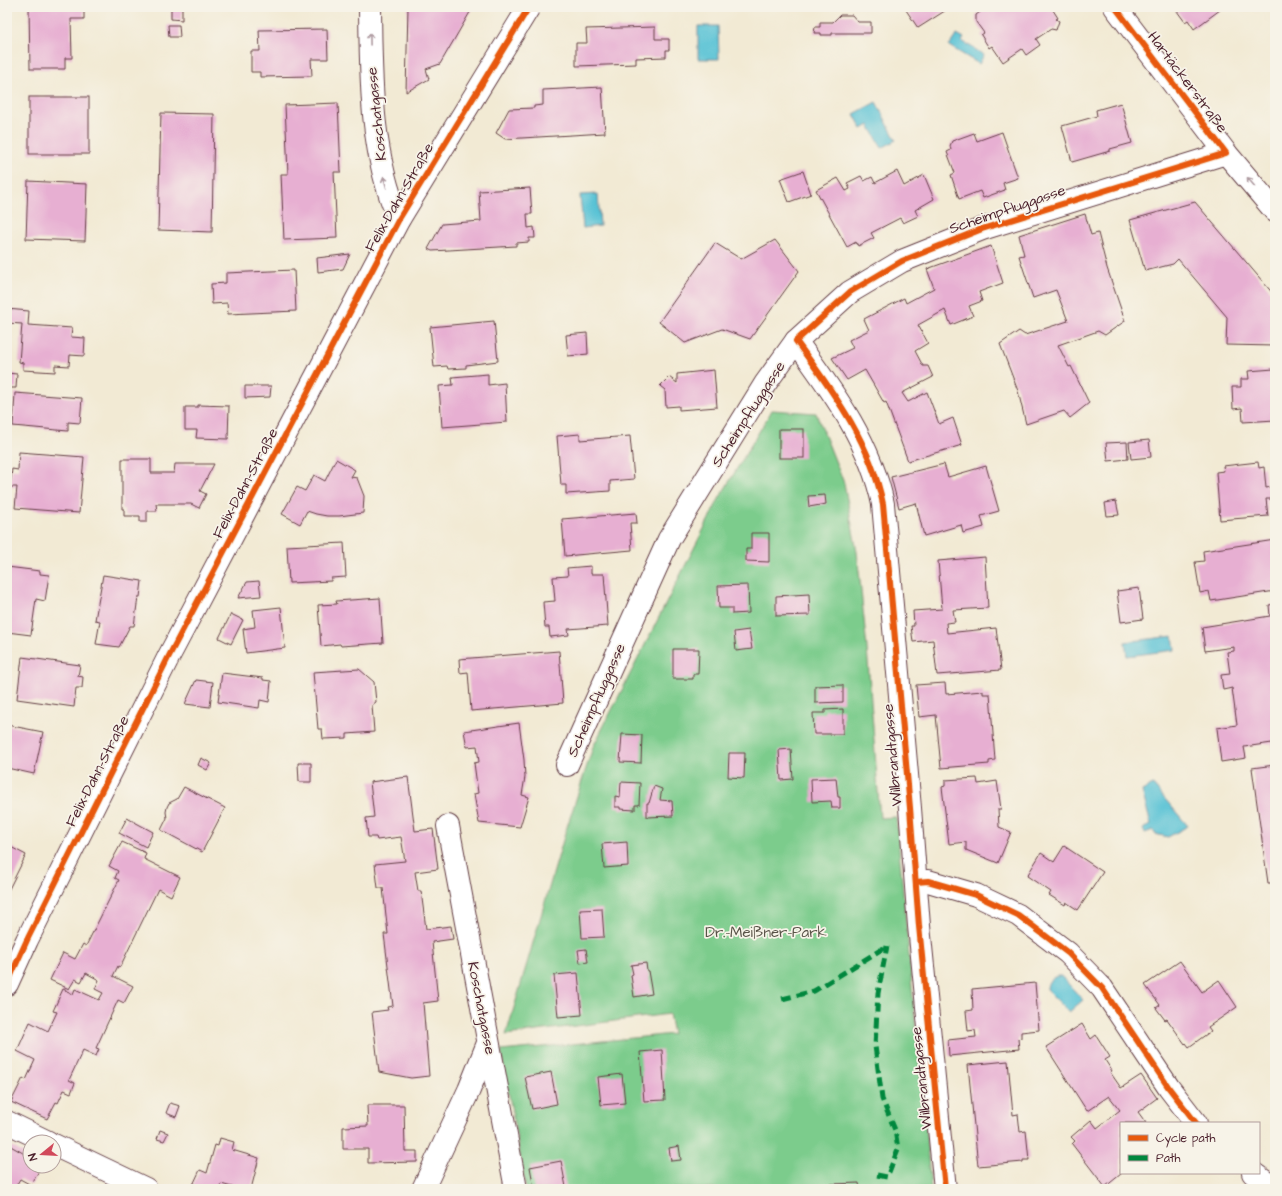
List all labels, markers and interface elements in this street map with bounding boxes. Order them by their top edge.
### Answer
street label: Hartäckerstraße [1142,27,1233,137]
one-way arrow [367,33,374,46]
street label: Koschatgasse [361,66,393,162]
street label: Felix-Dahn-Straße [360,139,439,255]
one-way arrow [381,176,389,189]
one-way arrow [1246,177,1255,187]
street label: Scheimpfluggasse [946,180,1069,240]
street label: Scheimpfluggasse [706,357,791,472]
street label: Felix-Dahn-Straße [207,424,283,542]
street label: Scheimpfluggasse [562,640,632,761]
street label: Wilbrandtgasse [878,703,908,807]
street label: Felix-Dahn-Straße [60,712,135,830]
park label: Dr.-Meißner-Park [705,922,827,943]
street label: Koschatgasse [461,960,501,1057]
street label: Wilbrandtgasse [906,1026,938,1130]
legend [1120,1122,1260,1174]
text: Cycle path [1156,1130,1215,1148]
north arrow [22,1134,62,1174]
text: Path [1156,1150,1181,1167]
text: N [25,1151,41,1163]

